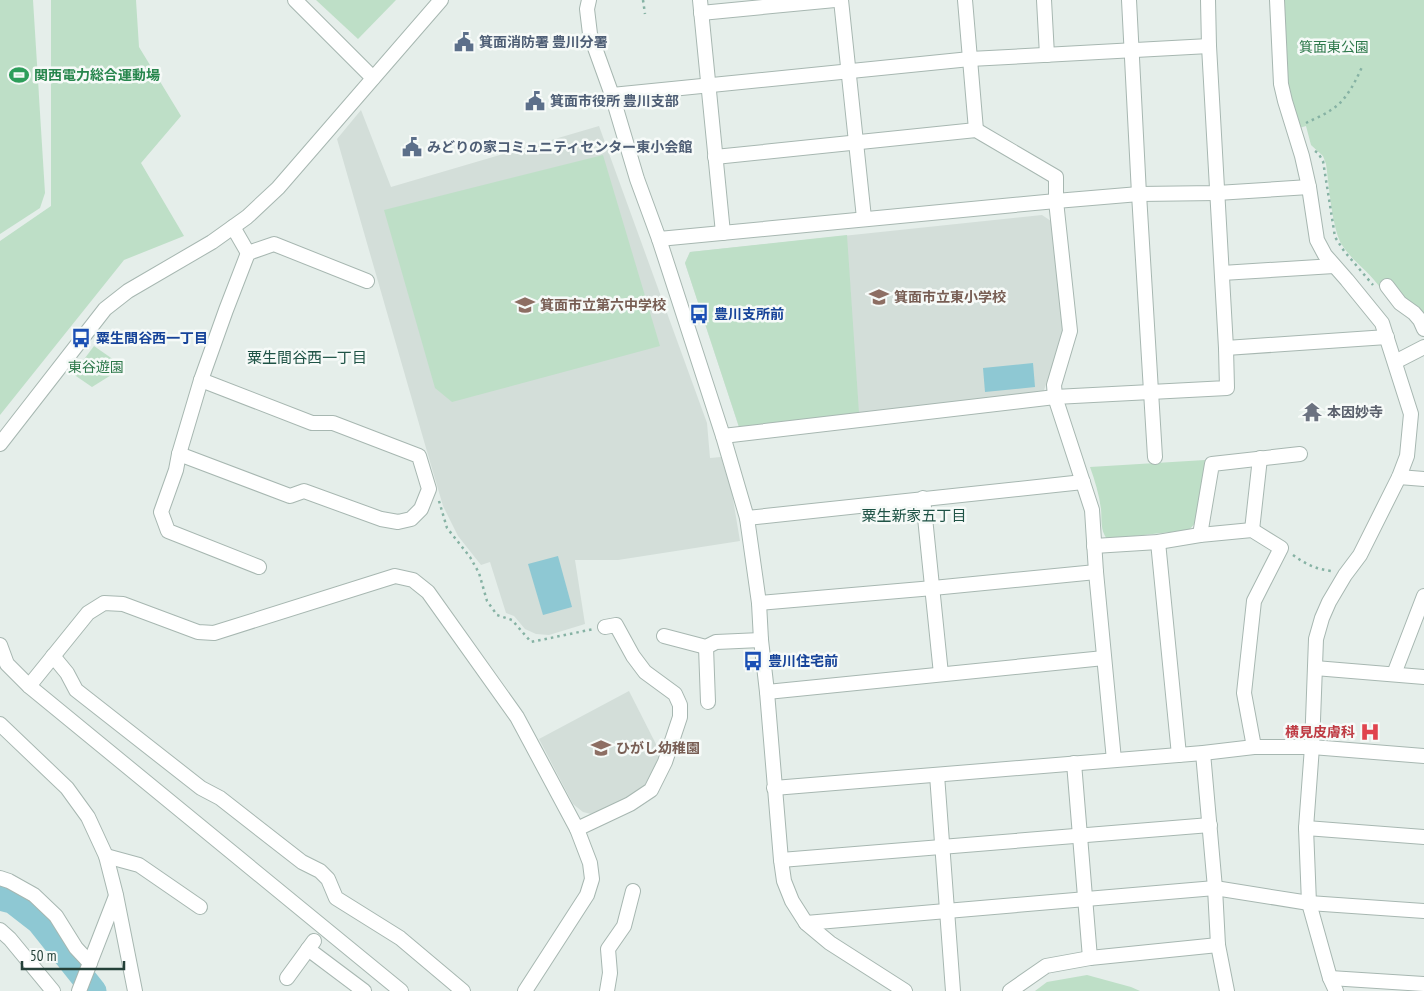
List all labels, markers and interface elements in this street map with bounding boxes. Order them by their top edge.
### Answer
public building icon: 箕面消防署 豊川分署 [453,31,475,53]
place label: 箕面消防署 豊川分署 [479,33,608,51]
park label: 箕面東公園 [1299,38,1369,56]
sports icon: 関西電力総合運動場 [8,64,30,86]
place label: 関西電力総合運動場 [34,66,160,84]
public building icon: 箕面市役所 豊川支部 [524,90,546,112]
place label: 箕面市役所 豊川支部 [550,92,679,110]
public building icon: みどりの家コミュニティセンター東小会館 [401,136,423,158]
place label: みどりの家コミュニティセンター東小会館 [427,138,692,156]
school or university icon: 箕面市立東小学校 [868,286,890,308]
place label: 箕面市立東小学校 [894,288,1006,306]
school or university icon: 箕面市立第六中学校 [514,294,536,316]
place label: 箕面市立第六中学校 [540,296,666,314]
bus stop icon: 豊川支所前 [688,303,710,325]
place label: 豊川支所前 [714,305,784,323]
bus stop icon: 粟生間谷西一丁目 [70,327,92,349]
place label: 粟生間谷西一丁目 [96,329,208,347]
district label: 粟生間谷西一丁目 [247,348,367,367]
park label: 東谷遊園 [68,358,124,376]
temple icon: 本因妙寺 [1301,401,1323,423]
place label: 本因妙寺 [1327,403,1383,421]
district label: 粟生新家五丁目 [861,506,967,525]
bus stop icon: 豊川住宅前 [742,650,764,672]
place label: 豊川住宅前 [768,652,838,670]
hospital icon: 横見皮膚科 [1359,721,1381,743]
place label: 横見皮膚科 [1285,723,1355,741]
school or university icon: ひがし幼稚園 [590,737,612,759]
place label: ひがし幼稚園 [616,739,700,757]
scale bar [22,938,125,970]
text: 50 m [30,946,56,965]

